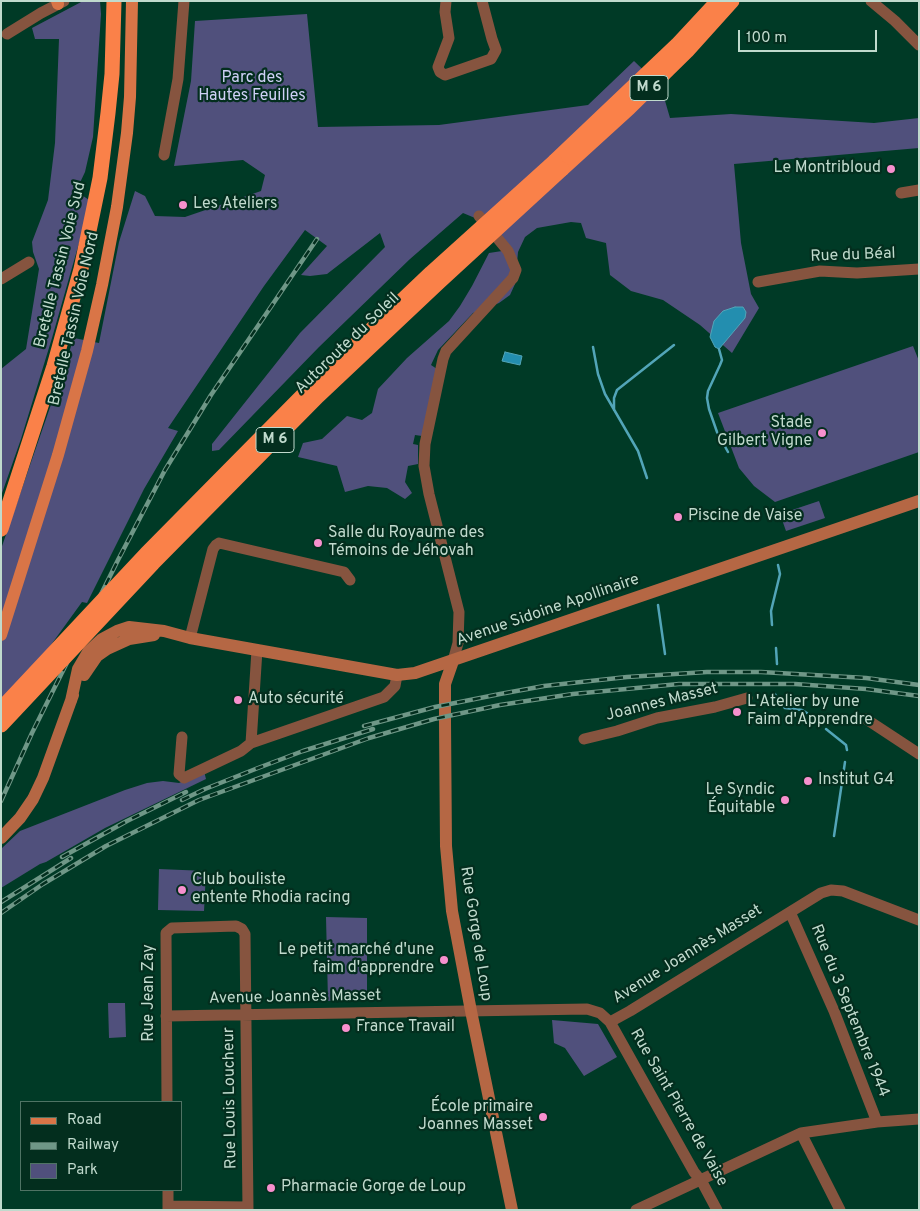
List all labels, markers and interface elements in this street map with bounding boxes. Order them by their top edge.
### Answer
scale bar [740,20,879,52]
text: 100 m [746,29,787,48]
park label: Parc des Hautes Feuilles [198,69,306,107]
road number: M 6 [630,76,668,100]
place label: Le Montribloud [774,159,881,179]
marker: Le Montribloud [885,163,897,175]
street label: Bretelle Tassin Voie Sud [31,180,91,350]
place label: Les Ateliers [193,195,277,215]
marker: Les Ateliers [177,199,189,211]
street label: Bretelle Tassin Voie Nord [46,230,104,408]
street label: Rue du Béal [810,245,896,267]
street label: Autoroute du Soleil [292,289,404,399]
place label: Stade Gilbert Vigne [717,414,812,452]
marker: Stade Gilbert Vigne [816,427,828,439]
road number: M 6 [256,428,294,452]
place label: Piscine de Vaise [688,507,802,527]
marker: Piscine de Vaise [672,511,684,523]
place label: Salle du Royaume des Témoins de Jéhovah [328,524,484,562]
marker: Salle du Royaume des Témoins de Jéhovah [312,537,324,549]
street label: Avenue Sidoine Apollinaire [454,571,642,651]
street label: Joannes Masset [604,680,720,726]
place label: Auto sécurité [248,690,344,710]
place label: L'Atelier by une Faim d'Apprendre [747,693,873,731]
marker: Auto sécurité [232,694,244,706]
marker: L'Atelier by une Faim d'Apprendre [731,706,743,718]
place label: Institut G4 [818,771,894,791]
marker: Institut G4 [802,775,814,787]
place label: Le Syndic Équitable [705,781,775,819]
marker: Le Syndic Équitable [779,794,791,806]
street label: Rue Gorge de Loup [455,865,495,1003]
place label: Club bouliste entente Rhodia racing [192,871,350,909]
marker: Club bouliste entente Rhodia racing [176,884,188,896]
street label: Avenue Joannès Masset [610,901,766,1009]
street label: Rue du 3 Septembre 1944 [806,922,892,1100]
place label: Le petit marché d'une faim d'apprendre [278,941,434,979]
street label: Rue Jean Zay [140,944,160,1042]
marker: Le petit marché d'une faim d'apprendre [438,954,450,966]
street label: Avenue Joannès Masset [209,987,381,1009]
place label: France Travail [356,1018,455,1038]
marker: France Travail [340,1022,352,1034]
street label: Rue Saint Pierre de Vaise [625,1026,731,1190]
street label: Rue Louis Loucheur [220,1027,242,1169]
place label: École primaire Joannes Masset [418,1098,533,1136]
legend [20,1101,182,1191]
text: Road [67,1111,102,1130]
marker: École primaire Joannes Masset [537,1111,549,1123]
text: Railway [67,1136,119,1155]
text: Park [67,1161,98,1180]
place label: Pharmacie Gorge de Loup [281,1178,466,1198]
marker: Pharmacie Gorge de Loup [265,1182,277,1194]

